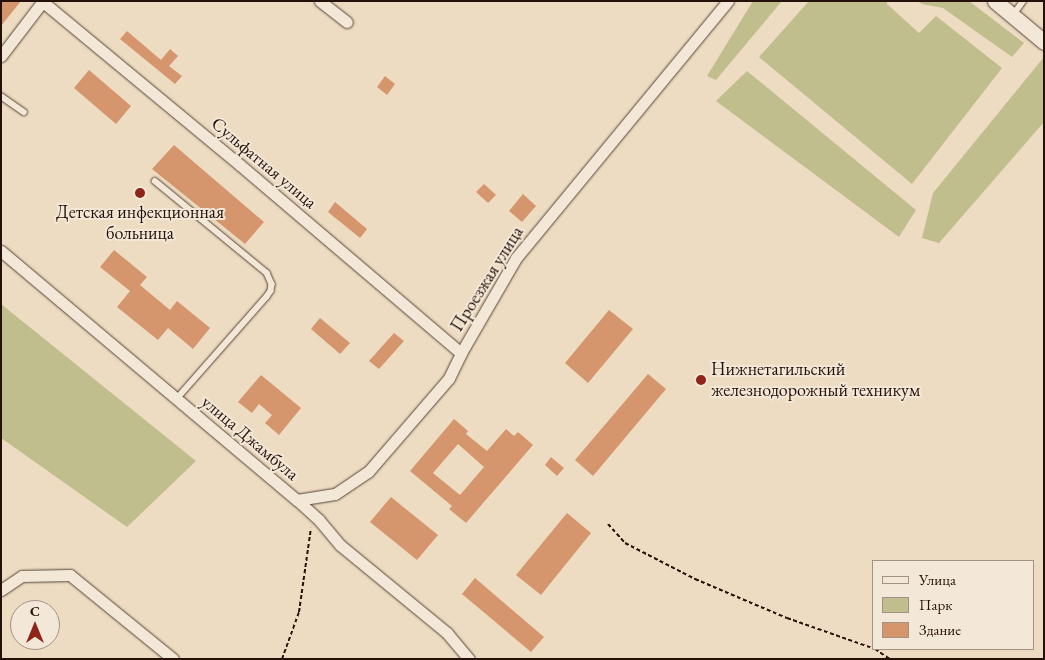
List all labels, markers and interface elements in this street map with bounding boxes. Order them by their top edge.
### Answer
street label: Сульфатная улица [207,113,321,213]
marker: Детская инфекционная больница [133,186,147,200]
place label: Детская инфекционная больница [56,202,224,244]
street label: Проезжая улица [446,222,528,336]
place label: Нижнетагильский железнодорожный техникум [711,359,920,402]
marker: Нижнетагильский железнодорожный техникум [695,374,707,386]
street label: улица Джамбула [197,391,303,485]
legend [872,560,1035,650]
text: Улица [919,570,956,589]
text: Парк [919,595,952,614]
north arrow [10,600,60,650]
text: С [30,602,40,620]
text: Здание [919,620,961,639]

